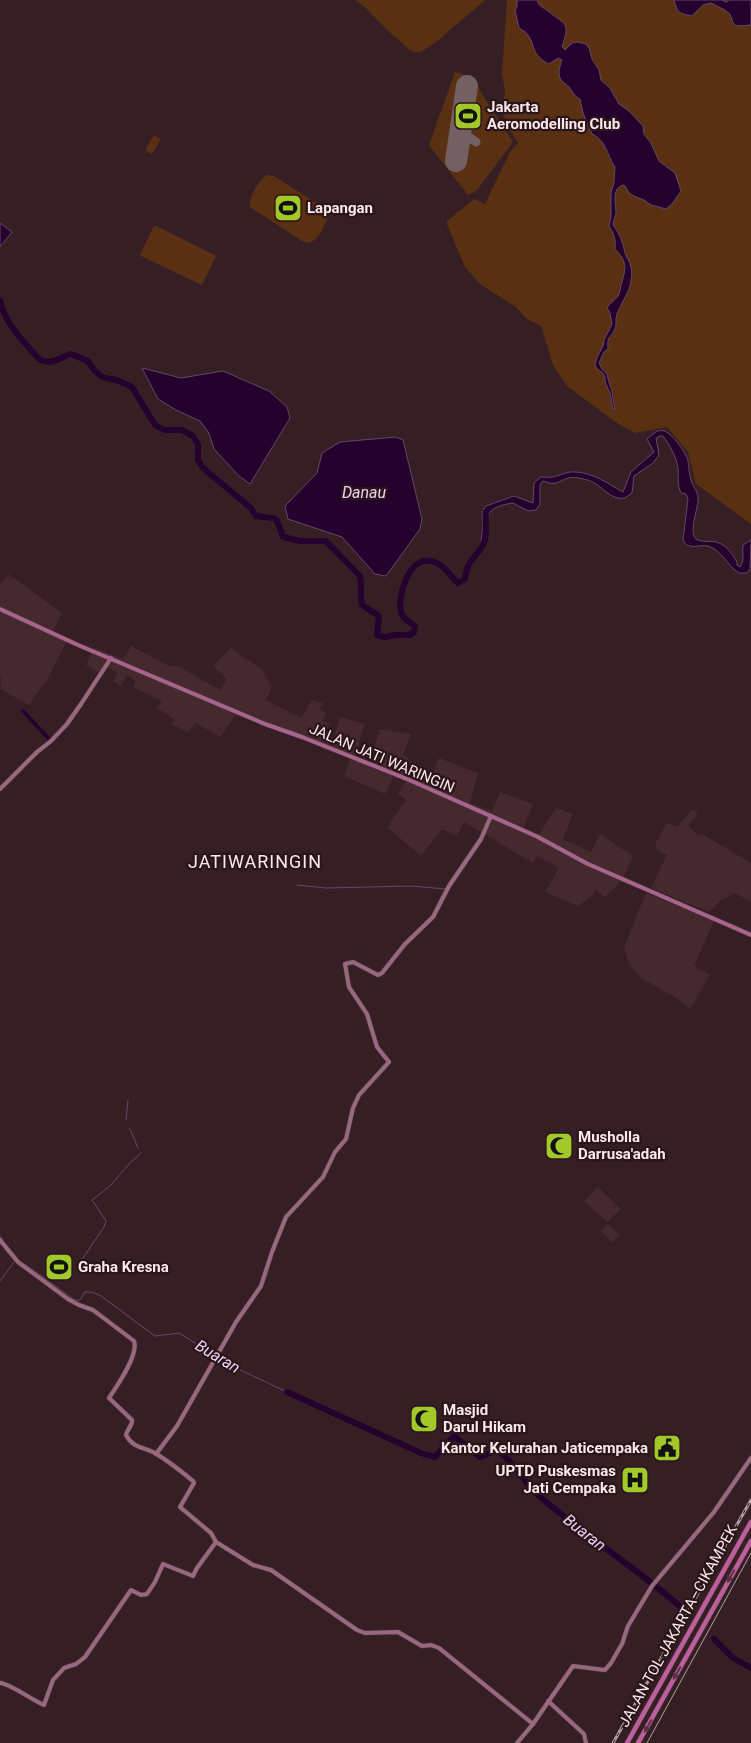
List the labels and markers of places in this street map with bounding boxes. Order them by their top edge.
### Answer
place label: Jakarta Aeromodelling Club [487,98,620,133]
sports icon: Jakarta Aeromodelling Club [453,101,483,131]
sports icon: Lapangan [273,193,303,223]
place label: Lapangan [307,199,373,217]
place label: Musholla Darrusa'adah [578,1128,666,1163]
mosque icon: Musholla Darrusa'adah [544,1131,574,1161]
sports icon: Graha Kresna [44,1252,74,1282]
place label: Graha Kresna [78,1258,169,1276]
place label: Masjid Darul Hikam [443,1401,526,1436]
mosque icon: Masjid Darul Hikam [409,1404,439,1434]
public building icon: Kantor Kelurahan Jaticempaka [652,1433,682,1463]
place label: Kantor Kelurahan Jaticempaka [441,1439,648,1457]
place label: UPTD Puskesmas Jati Cempaka [496,1462,616,1497]
hospital icon: UPTD Puskesmas Jati Cempaka [620,1465,650,1495]

